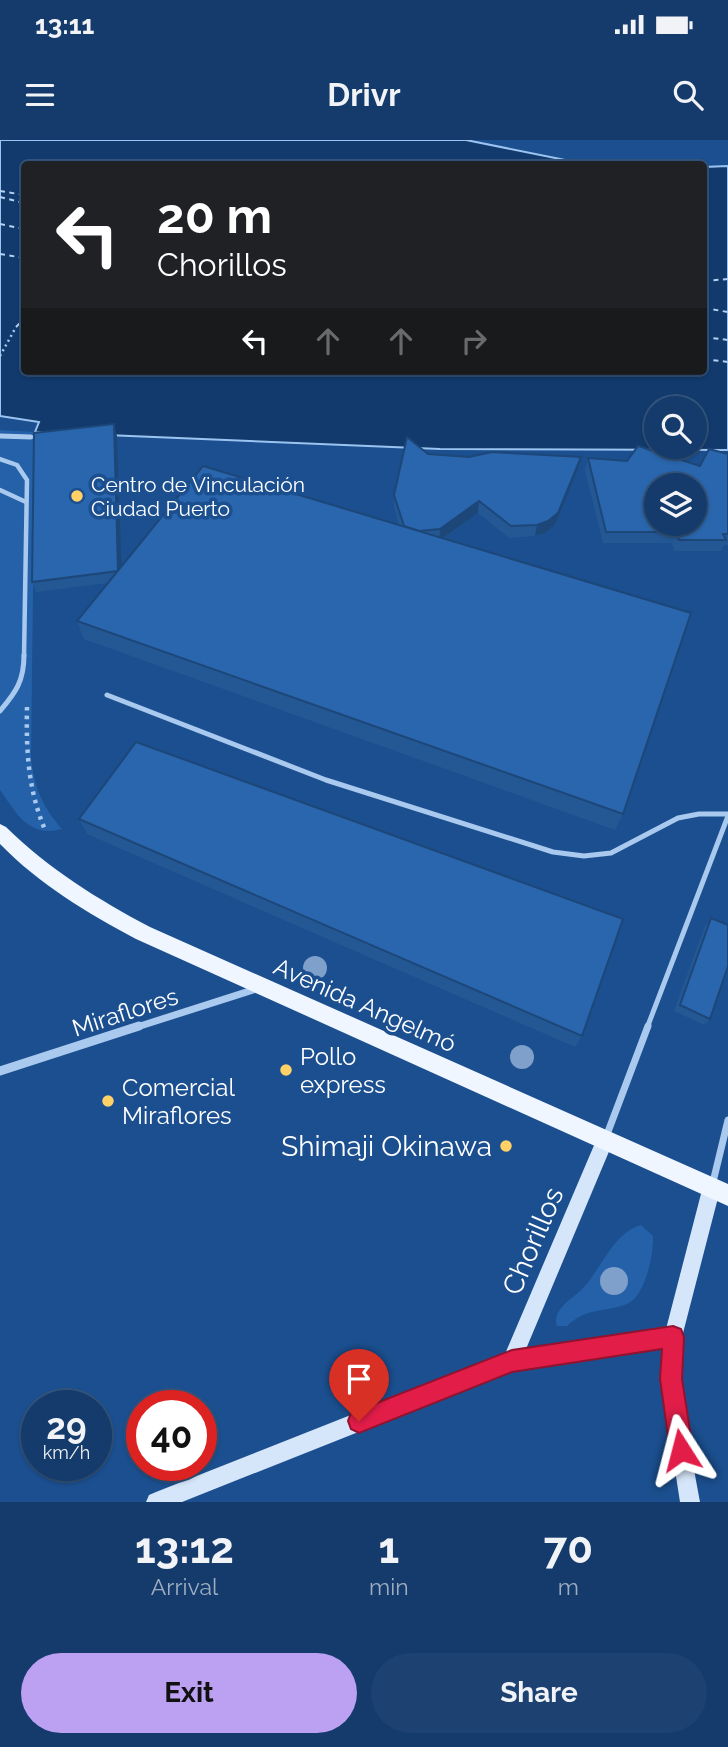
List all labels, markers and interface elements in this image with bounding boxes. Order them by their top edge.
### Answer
text: 13:11 [35,10,94,40]
icon: menu [21,76,59,114]
text: Drivr [327,76,401,113]
icon: search [669,76,707,114]
text: 20 m [157,187,272,244]
icon: left [42,189,133,280]
text: Chorillos [157,246,287,283]
icon: left [236,322,274,360]
icon: ahead [309,322,347,360]
icon: ahead [382,322,420,360]
icon: right [455,322,493,360]
map controls [644,396,707,536]
button: search [644,396,707,459]
place label: Centro de Vinculación Ciudad Puerto [91,472,305,521]
button: layers [644,473,707,536]
marker: Centro de Vinculación Ciudad Puerto [69,488,85,504]
street label: Avenida Angelmó [269,952,461,1058]
street label: Miraflores [68,981,182,1043]
place label: Pollo express [300,1042,386,1099]
marker: Pollo express [278,1062,294,1078]
place label: Comercial Miraflores [122,1073,235,1130]
marker: Comercial Miraflores [100,1093,116,1109]
place label: Shimaji Okinawa [281,1130,492,1163]
marker: Shimaji Okinawa [498,1138,514,1154]
street label: Chorillos [496,1182,570,1300]
pin [329,1349,389,1421]
icon: arrive [340,1360,378,1398]
speed limit sign: 40 [126,1390,217,1481]
text: 29 [46,1406,87,1447]
position arrow [644,1413,718,1487]
text: km/h [43,1442,90,1463]
text: 13:12 [135,1524,234,1573]
text: 1 [378,1524,399,1573]
text: 70 [544,1524,593,1573]
text: Arrival [151,1573,218,1600]
text: min [369,1573,409,1600]
text: m [558,1573,579,1600]
button: Exit [21,1653,357,1733]
button: Share [371,1653,707,1733]

